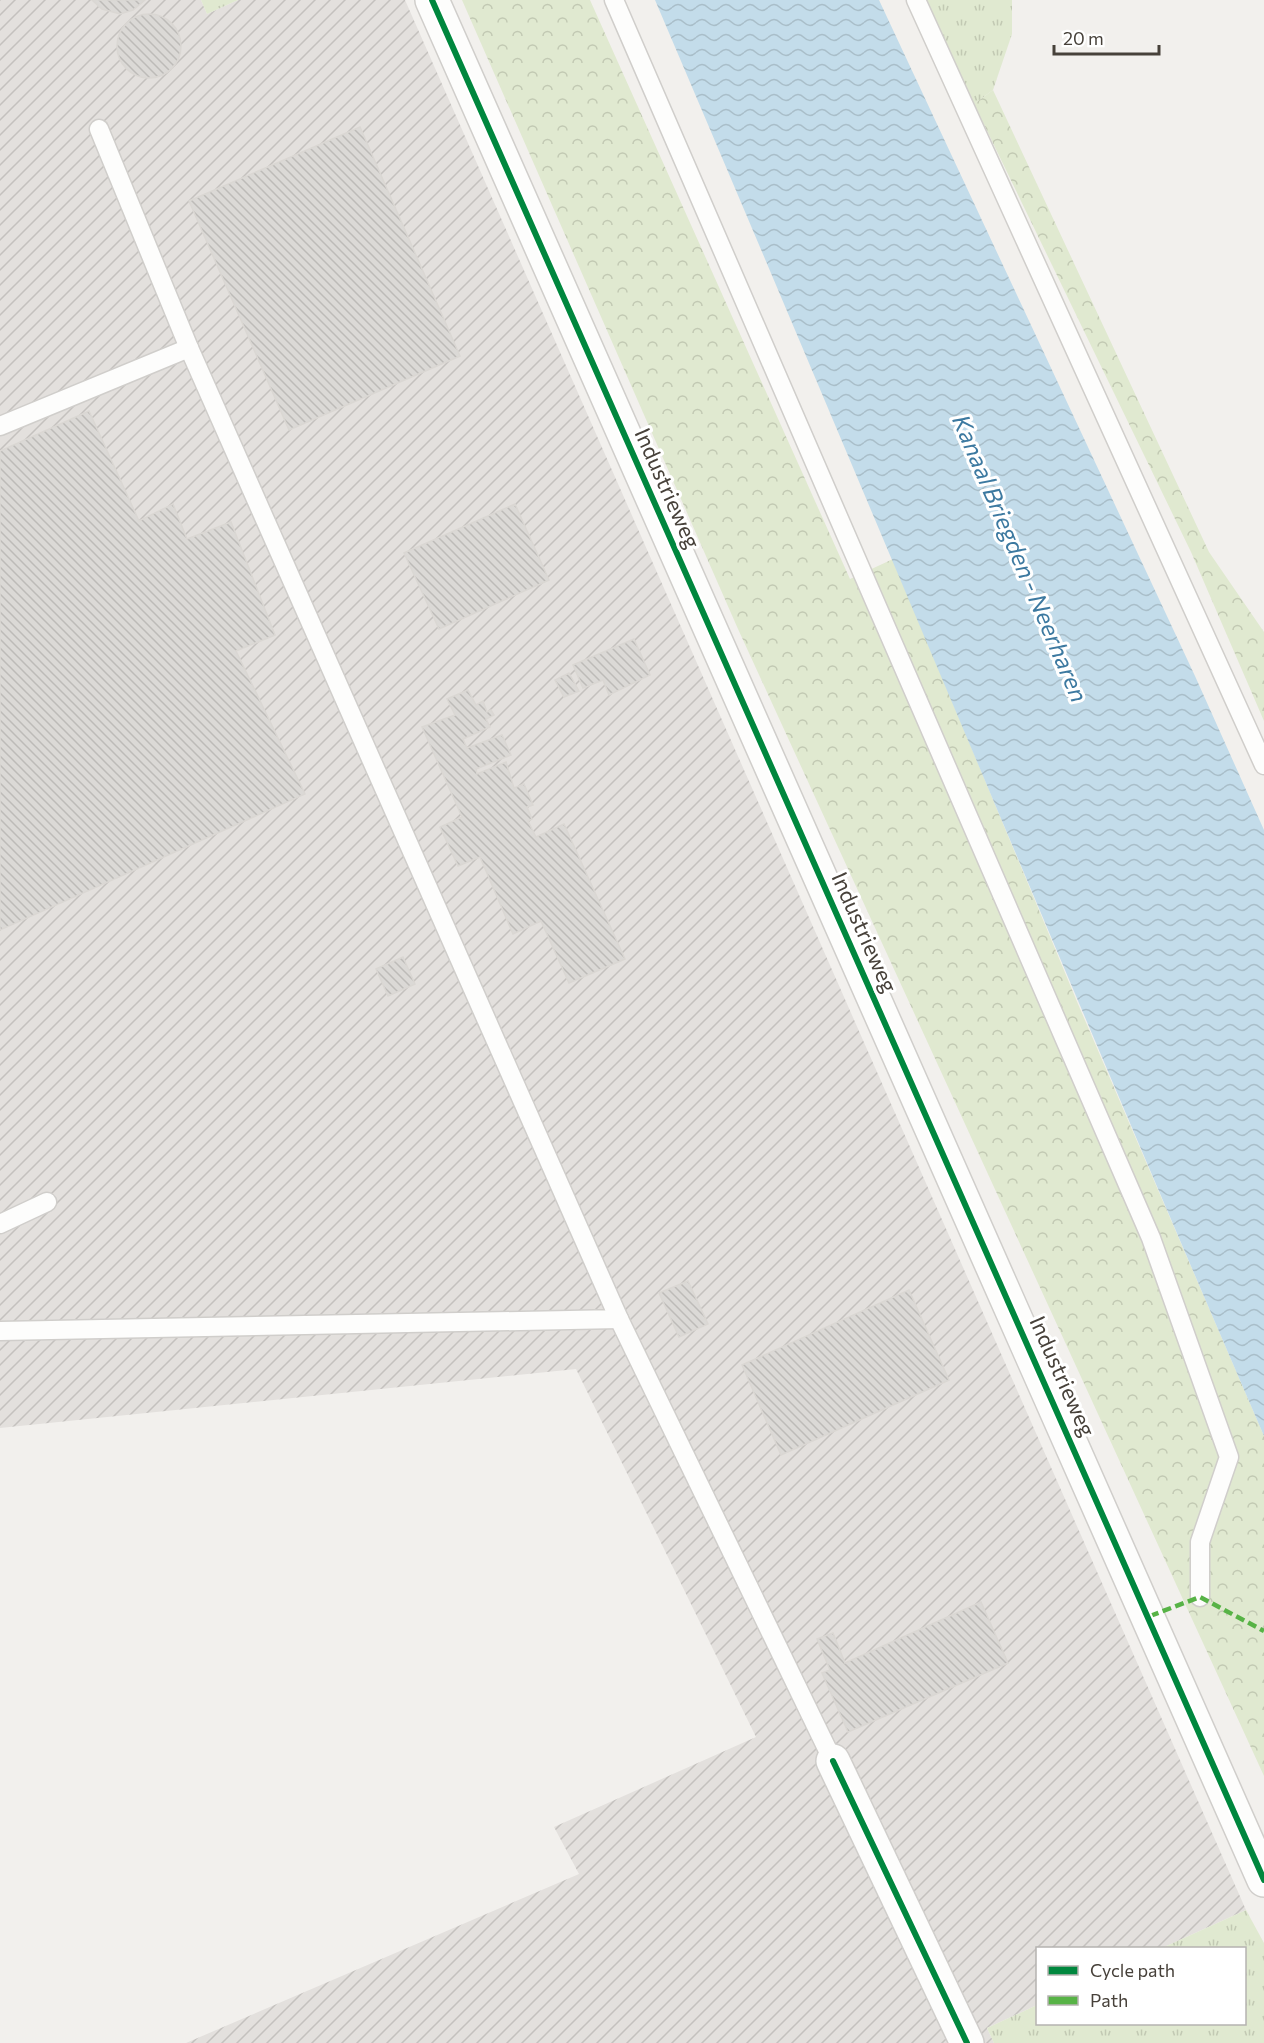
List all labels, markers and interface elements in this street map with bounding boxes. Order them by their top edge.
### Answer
scale bar [1054,18,1159,56]
text: 20 m [1063,27,1104,49]
water label: Kanaal Briegden - Neerharen [947,410,1095,706]
street label: Industrieweg [629,423,707,553]
street label: Industrieweg [826,867,904,997]
street label: Industrieweg [1024,1311,1102,1441]
legend [1036,1947,1246,2025]
text: Cycle path [1090,1959,1175,1981]
text: Path [1090,1989,1128,2011]

